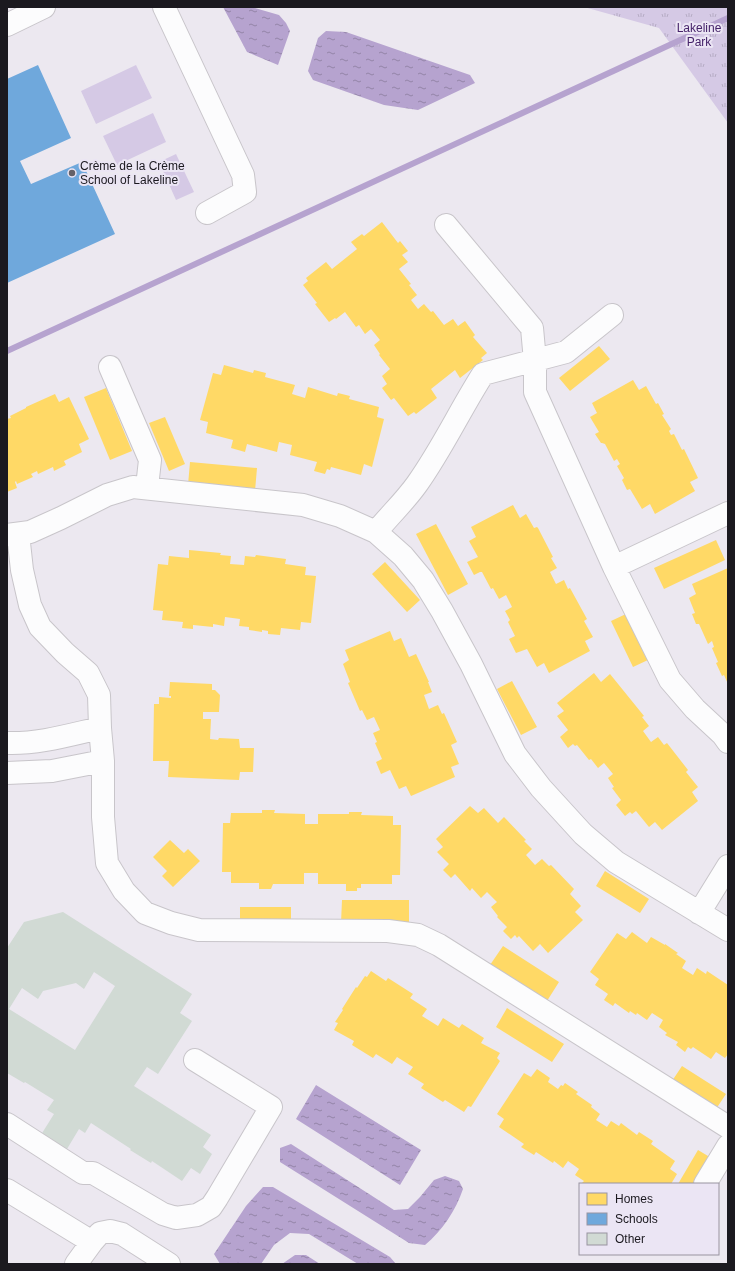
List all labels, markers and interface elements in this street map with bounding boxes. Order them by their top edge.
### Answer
park label: Lakeline Park [677,21,722,49]
place label: Crème de la Crème School of Lakeline [80,159,185,187]
marker: Crème de la Crème School of Lakeline [67,168,77,178]
legend [579,1183,719,1255]
text: Homes [615,1192,653,1206]
text: Schools [615,1212,658,1226]
text: Other [615,1232,645,1246]

